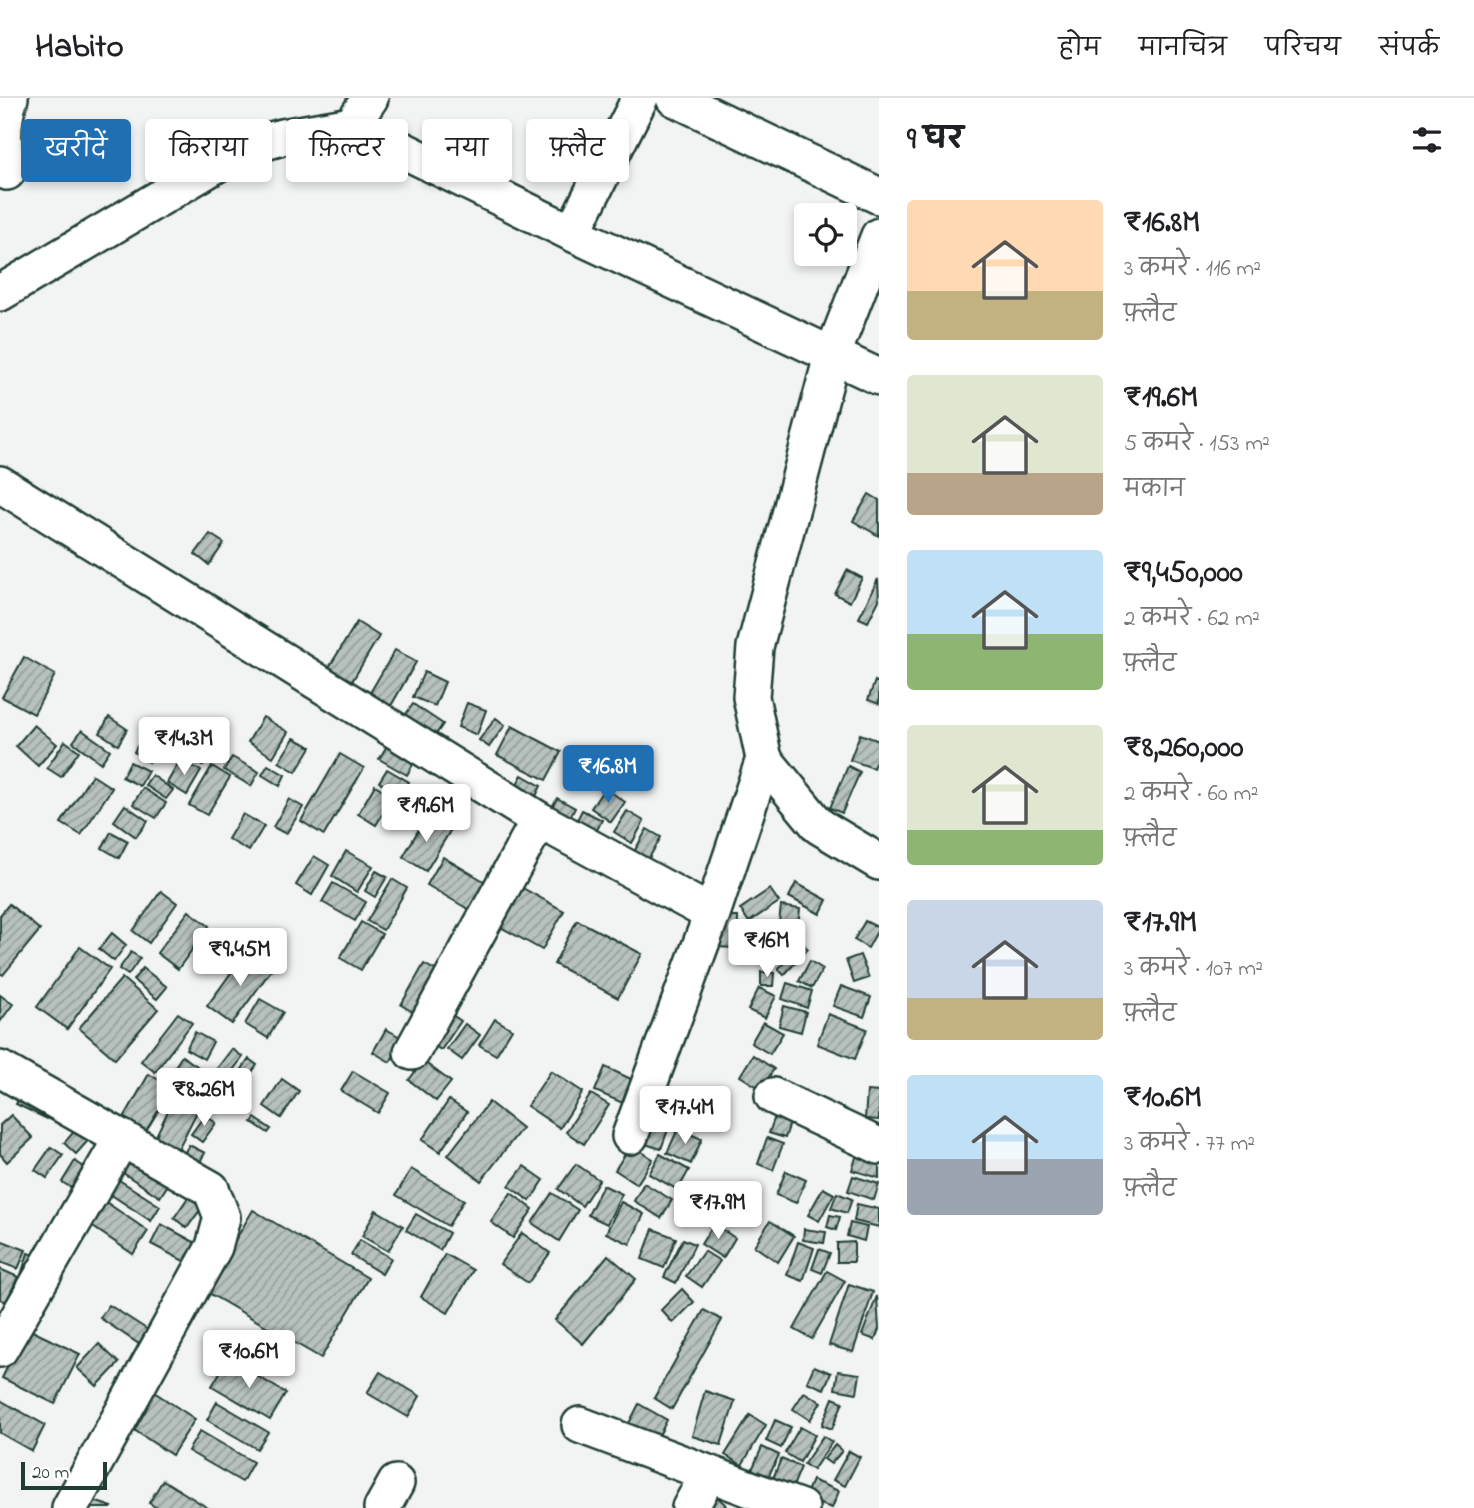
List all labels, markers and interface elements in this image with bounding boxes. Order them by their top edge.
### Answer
text: Habito [35,24,124,72]
text: होम [1058,32,1101,67]
text: मानचित्र [1139,32,1227,67]
text: परिचय [1265,32,1341,67]
text: संपर्क [1379,32,1439,67]
chip: खरीदें [21,119,131,182]
chip: किराया [145,119,272,182]
chip: फ़िल्टर [286,119,408,182]
chip: नया [422,119,512,182]
chip: फ़्लैट [526,119,629,182]
text: 9 घर [907,119,963,163]
icon: filters [1408,121,1446,159]
text: ₹16.8M [1124,202,1200,246]
map controls [794,203,857,266]
button: locate [794,203,857,266]
icon: home [963,228,1047,312]
text: 3 कमरे · 116 m² [1124,253,1261,286]
text: फ़्लैट [1124,299,1176,332]
text: ₹19.6M [1124,377,1198,421]
icon: home [963,403,1047,487]
text: 5 कमरे · 153 m² [1124,428,1270,461]
text: मकान [1124,474,1185,507]
text: ₹9,450,000 [1124,552,1243,596]
icon: home [963,578,1047,662]
text: 2 कमरे · 62 m² [1124,603,1260,636]
text: फ़्लैट [1124,649,1176,682]
pin: ₹14.3M [127,718,241,777]
text: ₹14.3M [155,723,213,756]
text: ₹8,260,000 [1124,727,1244,771]
pin: ₹16.8M [551,746,665,805]
text: ₹16.8M [579,751,637,784]
icon: home [963,753,1047,837]
text: 2 कमरे · 60 m² [1124,778,1258,811]
pin: ₹19.6M [369,784,483,844]
text: ₹19.6M [398,790,454,823]
text: फ़्लैट [1124,824,1176,857]
text: ₹17.9M [1124,902,1197,946]
pin: ₹16M [726,920,808,979]
text: ₹16M [744,925,790,958]
pin: ₹9.45M [183,928,297,988]
icon: home [963,928,1047,1012]
text: ₹9.45M [209,934,271,967]
text: 3 कमरे · 107 m² [1124,953,1263,986]
text: फ़्लैट [1124,999,1176,1032]
pin: ₹8.26M [147,1068,261,1128]
text: ₹8.26M [173,1074,235,1107]
text: ₹10.6M [1124,1077,1202,1121]
pin: ₹17.4M [628,1086,742,1146]
text: ₹17.4M [656,1092,714,1125]
icon: home [963,1103,1047,1187]
text: 3 कमरे · 77 m² [1124,1128,1255,1161]
text: फ़्लैट [1124,1174,1176,1207]
pin: ₹17.9M [661,1182,775,1241]
text: ₹17.9M [690,1187,746,1220]
pin: ₹10.6M [192,1330,306,1390]
text: ₹10.6M [219,1336,279,1369]
scale bar [21,1459,107,1491]
text: 20 m [32,1460,69,1487]

